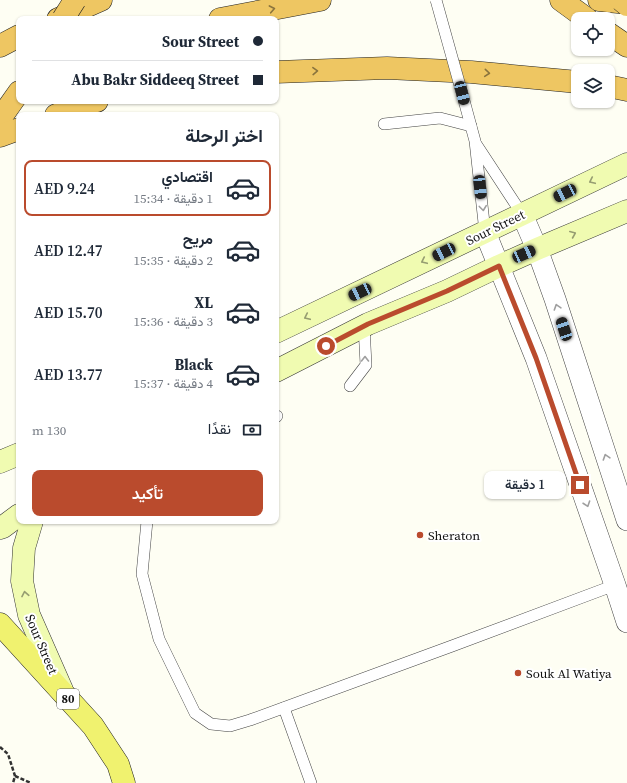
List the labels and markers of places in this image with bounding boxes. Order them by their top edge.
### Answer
place label: Sheraton [428,527,480,544]
marker: Sheraton [415,530,425,540]
place label: Souk Al Watiya [526,665,612,682]
marker: Souk Al Watiya [513,668,523,678]

